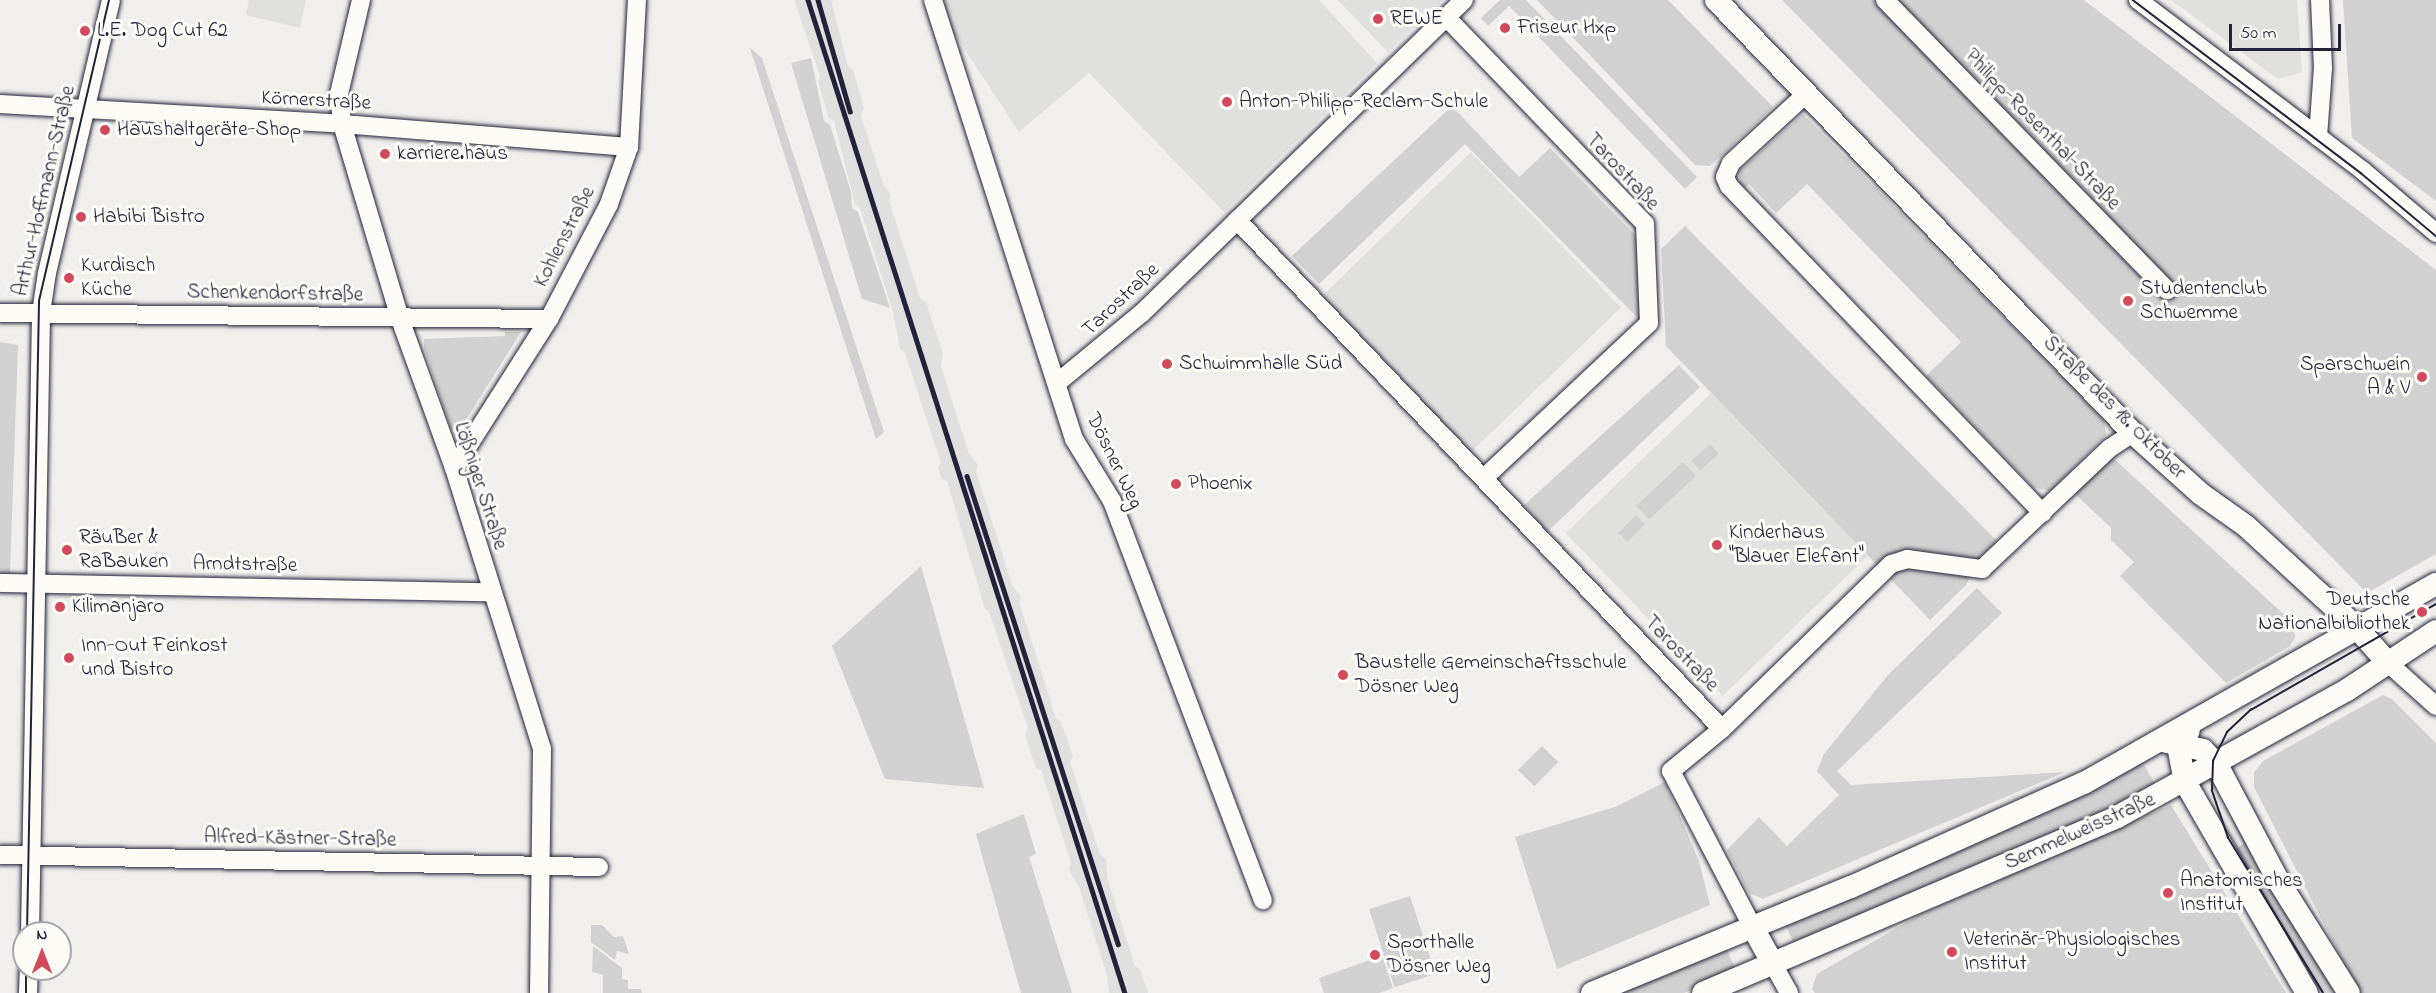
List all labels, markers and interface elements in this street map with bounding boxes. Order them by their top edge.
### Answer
place label: REWE [1390,6,1443,32]
marker: REWE [1371,12,1385,26]
scale bar [2232,12,2344,50]
place label: Friseur Hxp [1517,15,1616,41]
place label: L.E. Dog Cut 62 [97,18,228,44]
marker: Friseur Hxp [1498,21,1512,35]
text: 50 m [2240,21,2277,47]
marker: L.E. Dog Cut 62 [78,24,92,38]
street label: Philipp-Rosenthal-Straße [1959,44,2125,216]
street label: Arthur-Hoffmann-Straße [8,83,82,299]
street label: Körnerstraße [260,86,372,116]
place label: Anton-Philipp-Reclam-Schule [1239,89,1488,115]
marker: Anton-Philipp-Reclam-Schule [1220,95,1234,109]
place label: Haushaltgeräte-Shop [117,117,301,143]
marker: Haushaltgeräte-Shop [98,123,112,137]
street label: Tarostraße [1580,128,1664,216]
place label: karriere.haus [397,141,508,167]
marker: karriere.haus [378,147,392,161]
street label: Kohlenstraße [529,182,601,292]
place label: Habibi Bistro [93,204,205,230]
marker: Habibi Bistro [74,210,88,224]
place label: Kurdisch Küche [81,253,155,303]
street label: Tarostraße [1077,258,1165,342]
marker: Kurdisch Küche [62,271,76,285]
place label: Studentenclub Schwemme [2140,276,2267,326]
street label: Schenkendorfstraße [187,280,363,308]
marker: Studentenclub Schwemme [2121,294,2135,308]
street label: Straße des 18. Oktober [2037,331,2191,485]
place label: Schwimmhalle Süd [1179,351,1342,377]
place label: Sparschwein A & V [2300,352,2410,402]
marker: Schwimmhalle Süd [1160,357,1174,371]
marker: Sparschwein A & V [2415,370,2429,384]
street label: Dösner Weg [1080,409,1148,513]
street label: Lößniger Straße [448,419,512,553]
place label: Phoenix [1188,471,1253,497]
marker: Phoenix [1169,477,1183,491]
place label: Kinderhaus "Blauer Elefant" [1729,520,1864,570]
place label: RäuBer & RaBauken [79,525,168,575]
marker: Kinderhaus "Blauer Elefant" [1710,538,1724,552]
marker: RäuBer & RaBauken [60,543,74,557]
street label: Arndtstraße [192,551,298,579]
place label: Deutsche Nationalbibliothek [2258,587,2410,637]
place label: Kilimanjaro [72,594,164,620]
marker: Kilimanjaro [53,600,67,614]
marker: Deutsche Nationalbibliothek [2415,605,2429,619]
street label: Tarostraße [1638,610,1724,698]
place label: Inn-Out Feinkost und Bistro [81,633,228,683]
place label: Baustelle Gemeinschaftsschule Dösner Weg [1355,650,1627,700]
marker: Inn-Out Feinkost und Bistro [62,651,76,665]
marker: Baustelle Gemeinschaftsschule Dösner Weg [1336,668,1350,682]
street label: Semmelweisstraße [2001,788,2159,876]
street label: Alfred-Kästner-Straße [203,825,397,853]
place label: Anatomisches Institut [2180,868,2303,918]
marker: Anatomisches Institut [2161,886,2175,900]
north arrow [12,921,72,981]
text: N [37,923,47,947]
place label: Veterinär-Physiologisches Institut [1964,927,2180,977]
place label: Sporthalle Dösner Weg [1387,930,1491,980]
marker: Veterinär-Physiologisches Institut [1945,945,1959,959]
marker: Sporthalle Dösner Weg [1368,948,1382,962]

